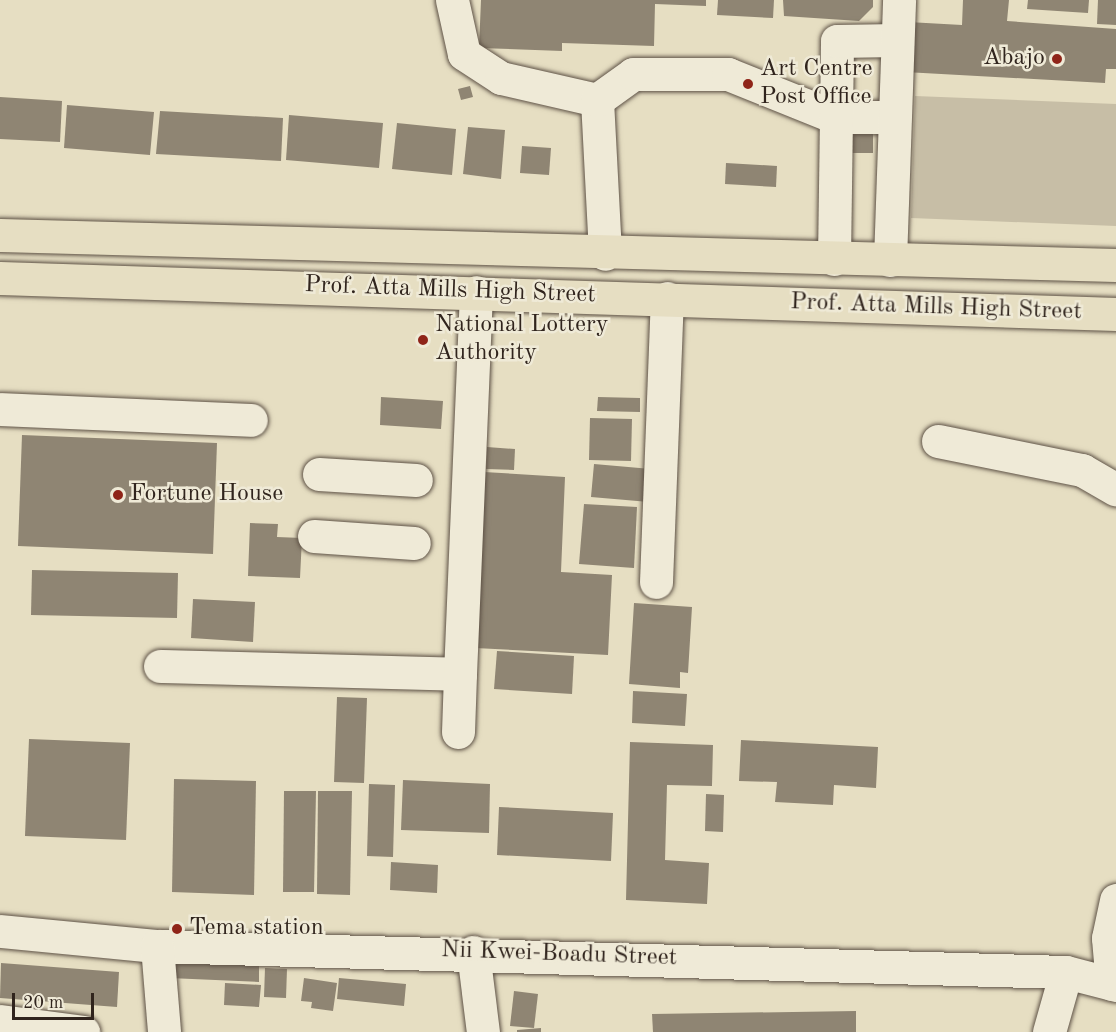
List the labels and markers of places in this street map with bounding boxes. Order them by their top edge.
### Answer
place label: Abajo [983,45,1045,73]
marker: Abajo [1050,52,1064,66]
place label: Art Centre Post Office [760,56,873,112]
marker: Art Centre Post Office [741,77,755,91]
place label: National Lottery Authority [435,312,609,368]
marker: National Lottery Authority [416,333,430,347]
place label: Fortune House [130,481,283,509]
marker: Fortune House [111,488,125,502]
place label: Tema station [189,915,324,943]
marker: Tema station [170,922,184,936]

